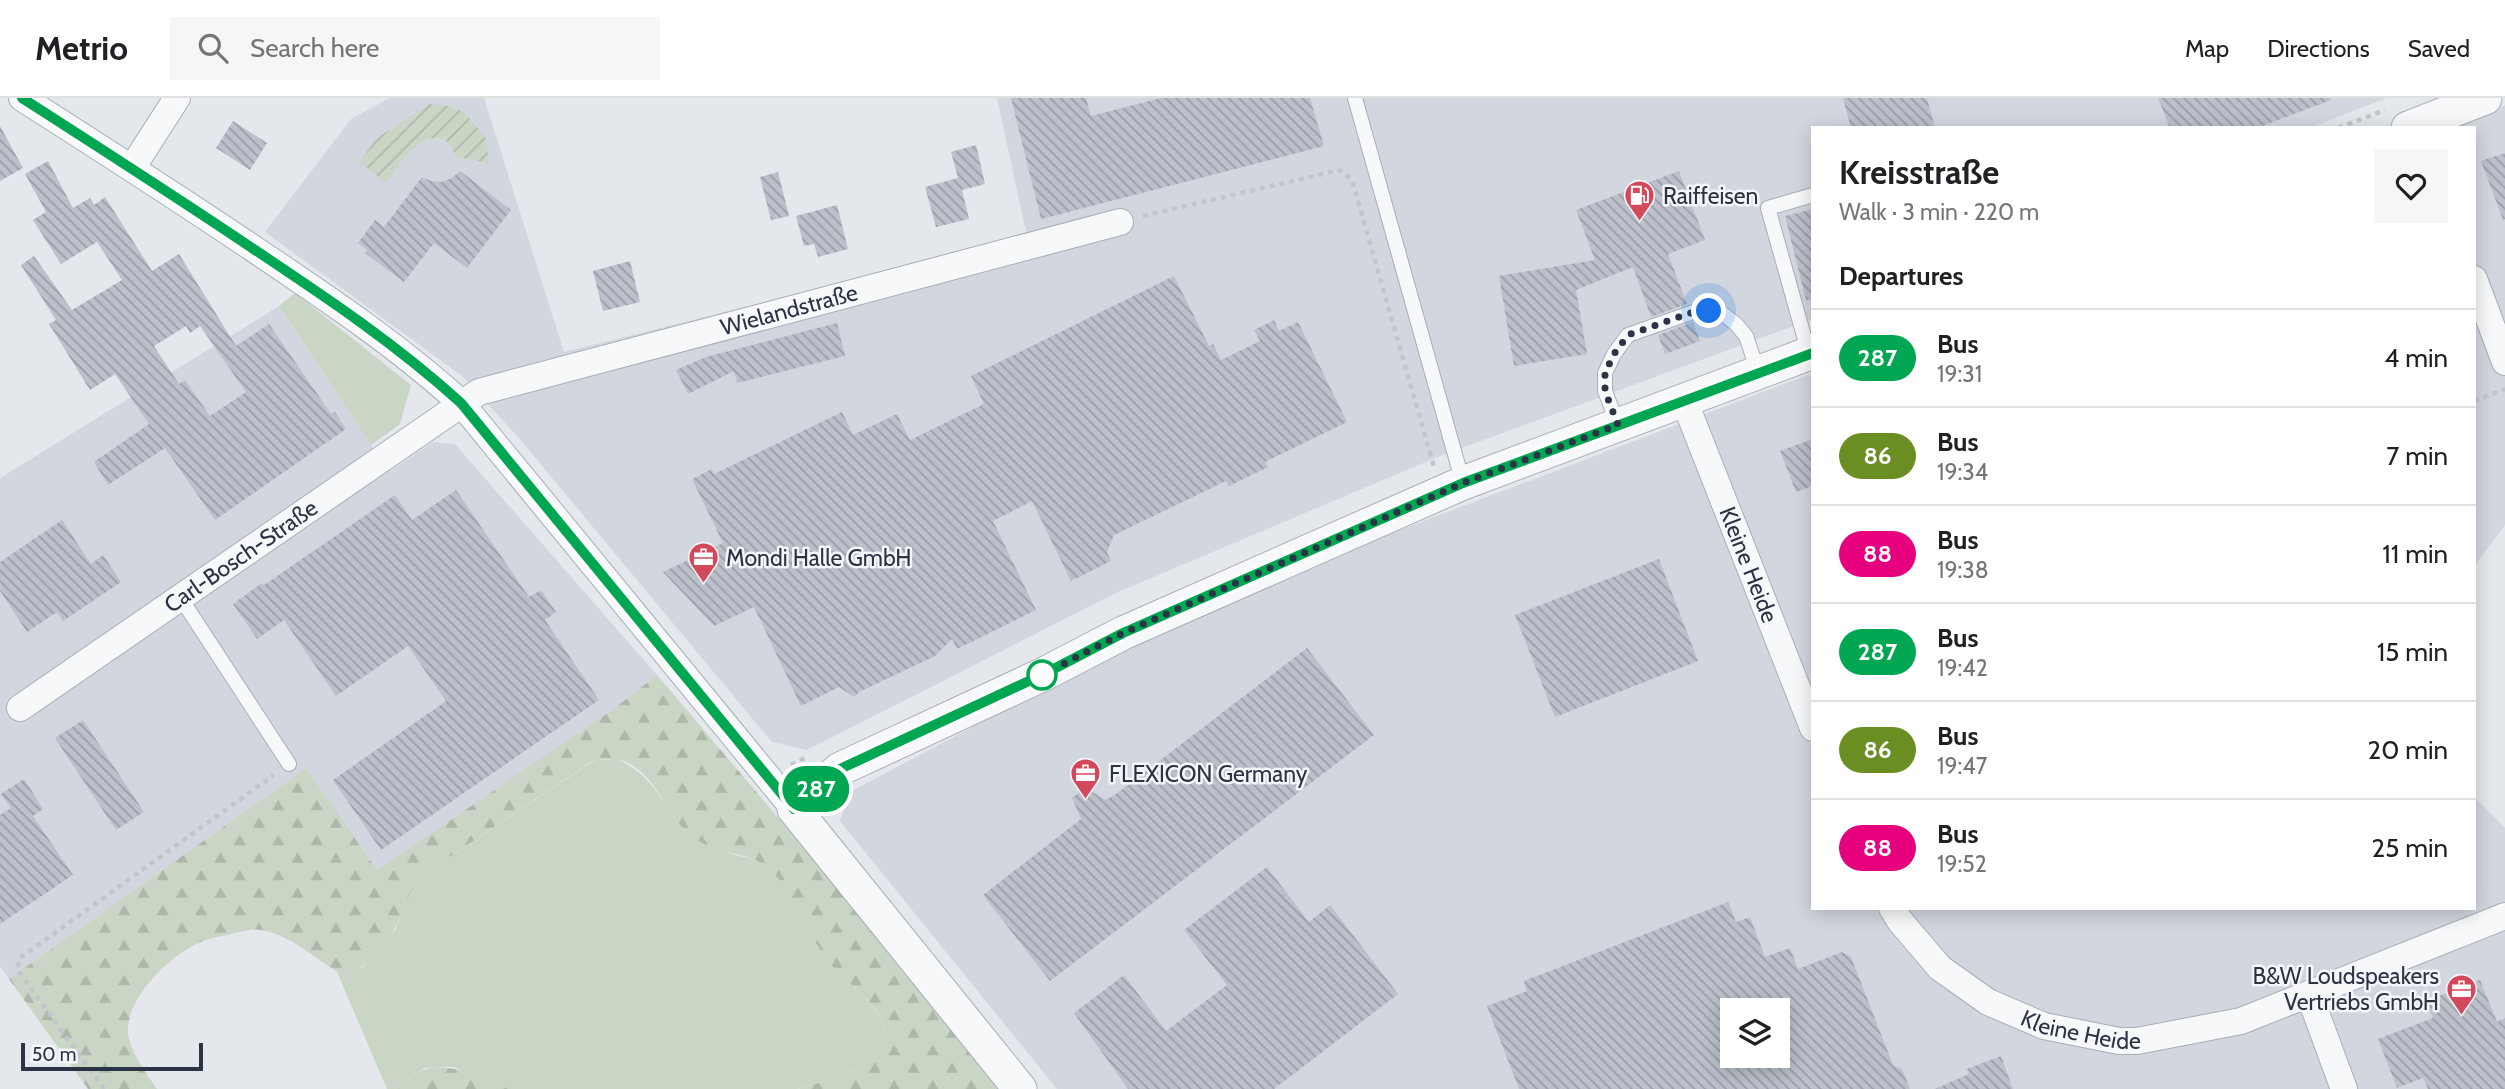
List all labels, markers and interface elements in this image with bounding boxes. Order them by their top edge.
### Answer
search box [170,17,660,80]
text: Metrio [35,28,128,68]
icon: search [194,29,232,67]
text: Search here [250,32,379,64]
text: Map [2185,34,2229,63]
text: Directions [2267,34,2370,63]
text: Saved [2408,34,2470,63]
button: heart [2374,149,2448,223]
text: Kreisstraße [1839,152,1999,192]
fuel station icon: Raiffeisen [1623,179,1657,223]
place label: Raiffeisen [1663,182,1758,210]
text: Walk · 3 min · 220 m [1839,198,2039,226]
text: Departures [1839,260,1963,292]
street label: Wielandstraße [717,278,861,341]
your location [1691,293,1726,328]
text: Bus [1937,328,1978,360]
text: 4 min [2384,342,2448,374]
text: 287 [1858,343,1897,372]
text: 19:31 [1937,360,1982,388]
text: Bus [1937,426,1978,458]
text: 7 min [2386,440,2448,472]
text: 86 [1864,441,1891,470]
text: 19:34 [1937,458,1988,486]
street label: Carl-Bosch-Straße [159,493,323,619]
street label: Kleine Heide [1713,503,1784,627]
text: Bus [1937,524,1978,556]
text: 11 min [2382,538,2448,570]
text: 88 [1863,539,1892,568]
office icon: Mondi Halle GmbH [686,541,720,585]
place label: Mondi Halle GmbH [726,544,912,572]
text: 19:38 [1937,556,1989,584]
text: Bus [1937,622,1978,654]
text: 15 min [2377,636,2448,668]
text: 287 [1858,637,1897,666]
text: 19:42 [1937,654,1988,682]
unlabelled marker [1027,660,1057,690]
text: Bus [1937,720,1978,752]
text: 20 min [2368,734,2448,766]
text: 86 [1864,735,1891,764]
text: 19:47 [1937,752,1987,780]
office icon: FLEXICON Germany [1069,757,1103,801]
place label: FLEXICON Germany [1109,760,1308,788]
line badge: 287 [776,766,856,812]
text: 287 [796,774,836,803]
text: Bus [1937,818,1978,850]
text: 25 min [2372,832,2448,864]
text: 88 [1863,833,1892,862]
text: 19:52 [1937,850,1987,878]
place label: B&W Loudspeakers Vertriebs GmbH [2253,962,2439,1016]
office icon: B&W Loudspeakers Vertriebs GmbH [2445,972,2479,1016]
map controls [1720,998,1790,1068]
button: layers [1720,998,1790,1068]
street label: Kleine Heide [2017,1004,2141,1055]
scale bar [21,1040,203,1072]
text: 50 m [32,1043,76,1066]

